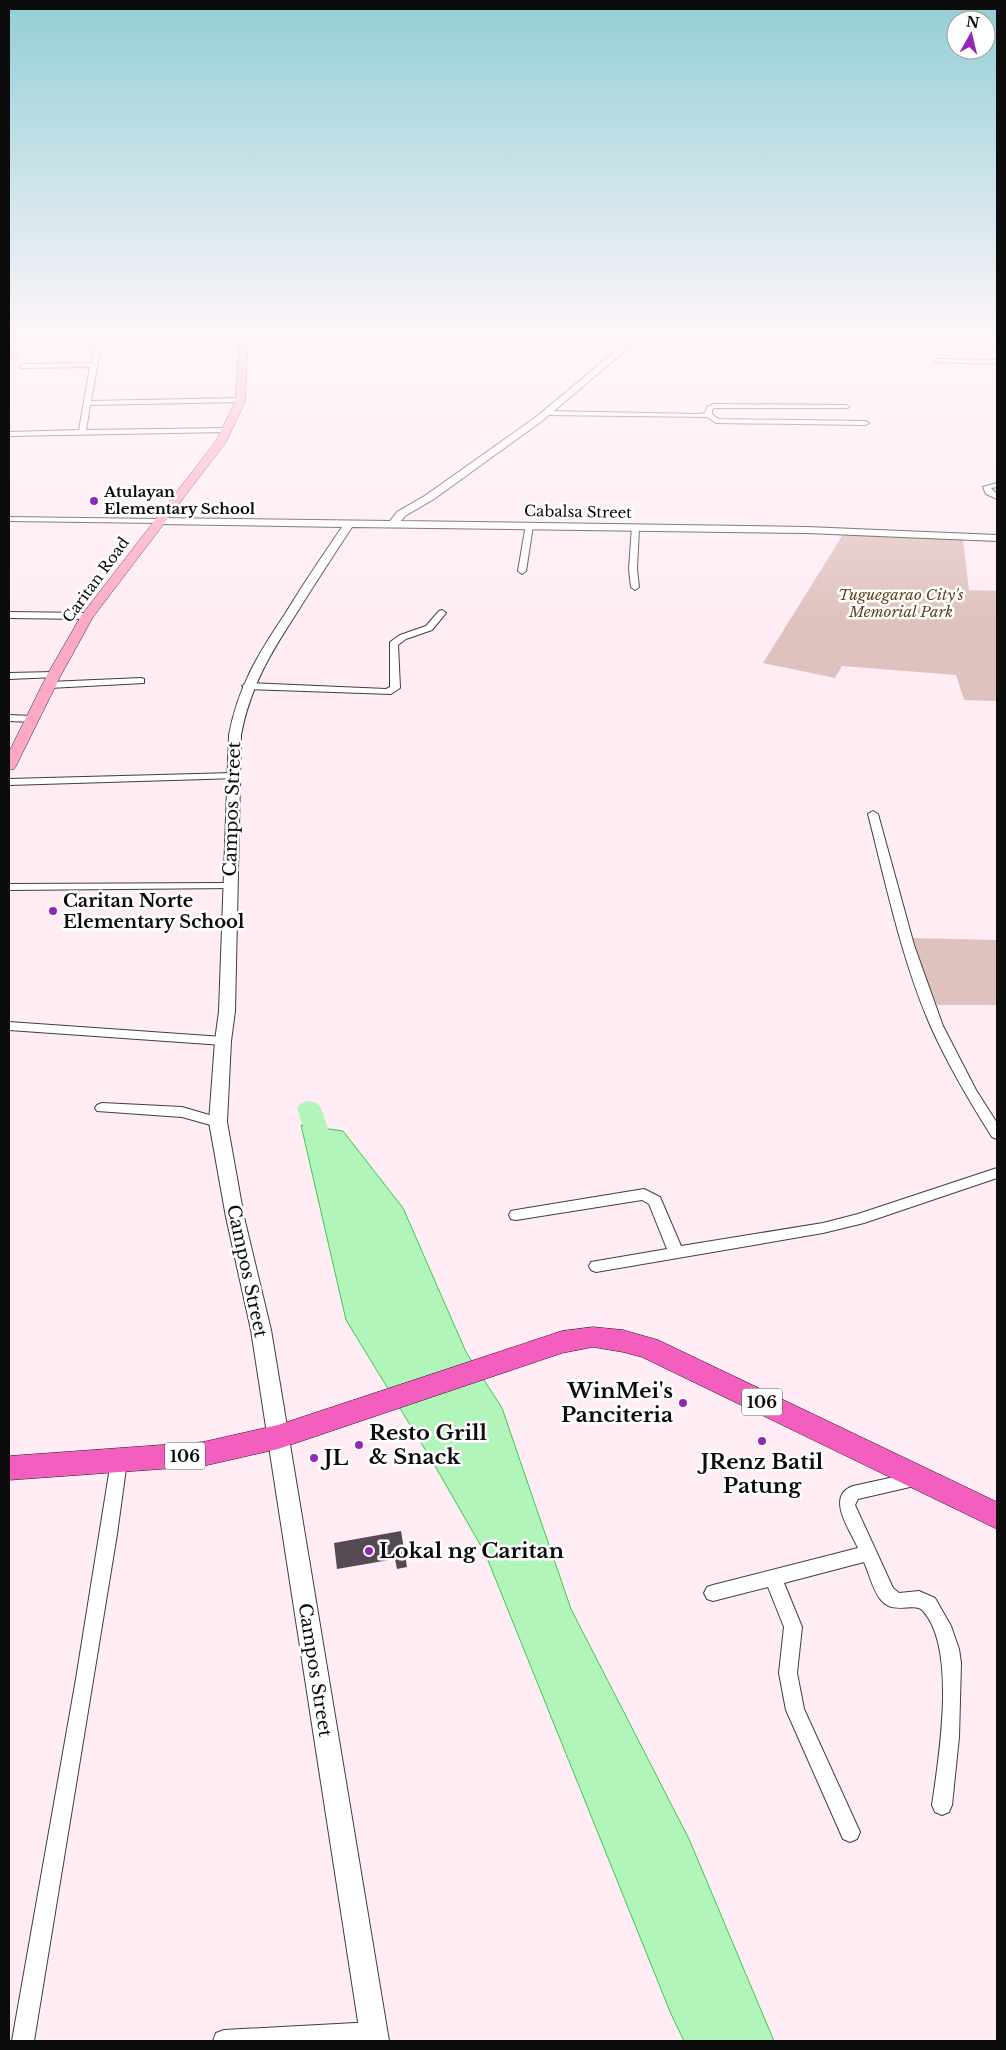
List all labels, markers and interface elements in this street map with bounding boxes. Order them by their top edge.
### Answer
north arrow [946,10,996,60]
text: N [965,12,981,32]
place label: Atulayan Elementary School [103,482,256,518]
marker: Atulayan Elementary School [88,495,100,507]
street label: Cabalsa Street [524,501,632,522]
street label: Caritan Road [58,533,133,626]
park label: Tuguegarao City's Memorial Park [838,585,964,621]
street label: Campos Street [219,741,245,877]
place label: Caritan Norte Elementary School [63,890,245,933]
marker: Caritan Norte Elementary School [47,905,59,917]
street label: Campos Street [222,1203,272,1340]
place label: WinMei's Panciteria [561,1378,673,1428]
road number: 106 [742,1388,782,1415]
marker: WinMei's Panciteria [677,1397,689,1409]
place label: Resto Grill & Snack [369,1420,487,1470]
marker: JRenz Batil Patung [756,1435,768,1447]
marker: Resto Grill & Snack [353,1439,365,1451]
road number: 106 [165,1442,205,1470]
place label: JL [320,1445,349,1471]
place label: JRenz Batil Patung [697,1449,824,1499]
marker: JL [308,1452,320,1464]
place label: Lokal ng Caritan [379,1538,564,1564]
marker: Lokal ng Caritan [363,1545,375,1557]
street label: Campos Street [294,1602,336,1739]

